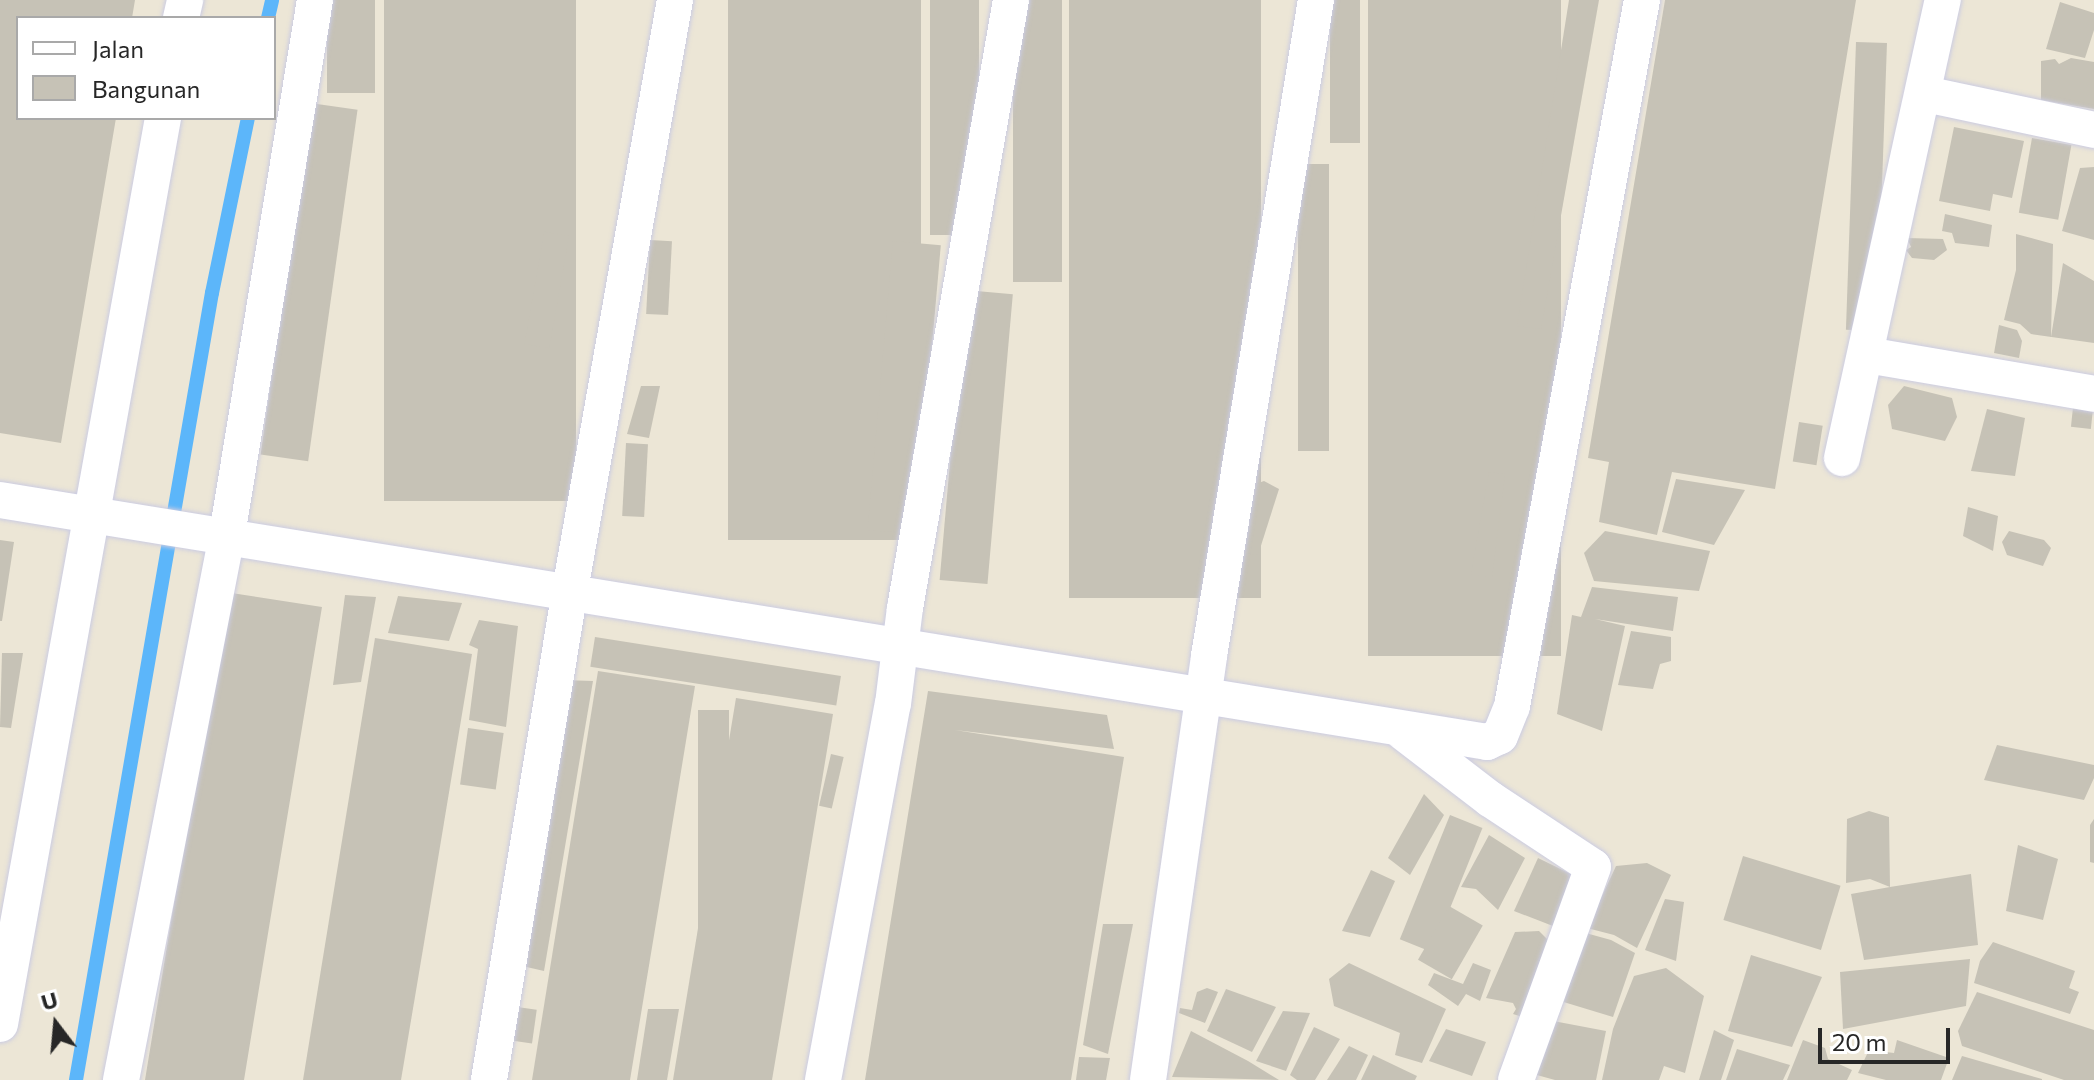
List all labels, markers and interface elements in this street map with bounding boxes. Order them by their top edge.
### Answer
legend [16,16,276,120]
text: Jalan [92,34,144,63]
text: Bangunan [92,74,200,103]
north arrow [16,984,96,1064]
text: U [38,985,61,1016]
scale bar [1822,1012,1954,1062]
text: 20 m [1832,1027,1886,1056]

